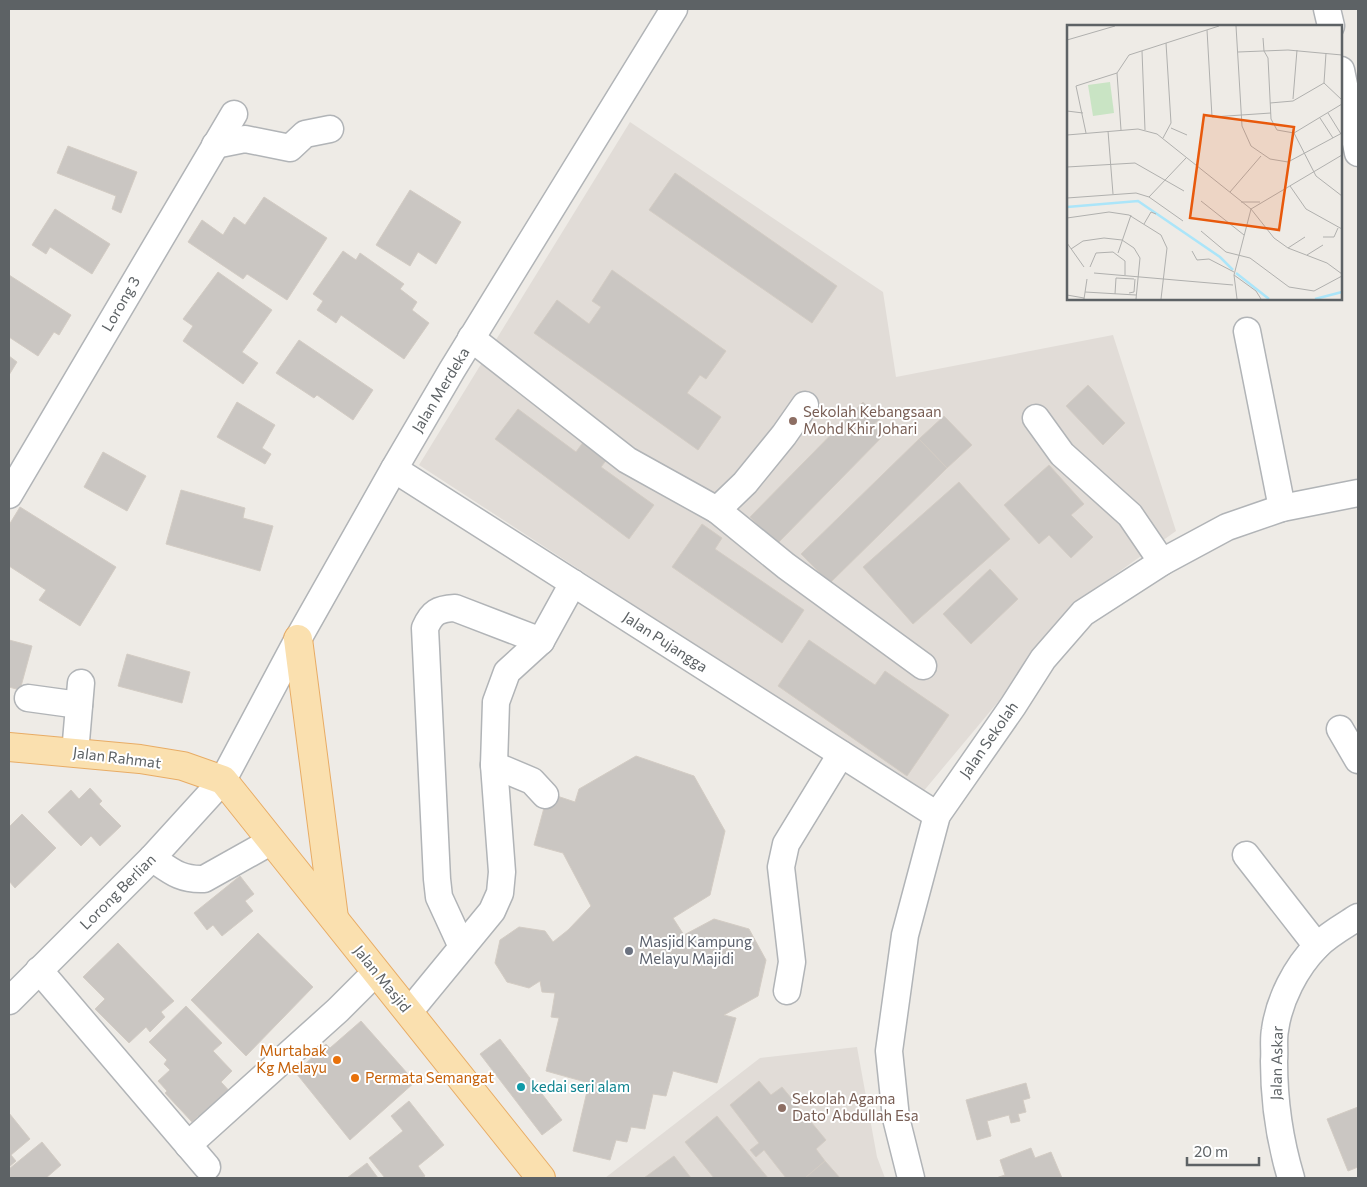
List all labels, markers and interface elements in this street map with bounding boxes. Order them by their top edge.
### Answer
inset map [1067,25,1342,300]
street label: Lorong 3 [97,273,143,334]
street label: Jalan Merdeka [408,344,473,435]
place label: Sekolah Kebangsaan Mohd Khir Johari [803,402,942,437]
marker: Sekolah Kebangsaan Mohd Khir Johari [787,415,799,427]
street label: Jalan Pujangga [620,607,711,675]
street label: Jalan Sekolah [955,698,1021,781]
street label: Jalan Rahmat [72,743,162,771]
street label: Lorong Berlian [76,850,159,933]
place label: Masjid Kampung Melayu Majidi [639,932,752,967]
street label: Jalan Masjid [350,941,415,1015]
marker: Masjid Kampung Melayu Majidi [623,945,635,957]
street label: Jalan Askar [1266,1026,1286,1100]
place label: Murtabak Kg Melayu [256,1041,327,1076]
marker: Murtabak Kg Melayu [331,1054,343,1066]
place label: Permata Semangat [365,1068,494,1086]
marker: Permata Semangat [349,1072,361,1084]
place label: kedai seri alam [531,1077,630,1095]
marker: kedai seri alam [515,1081,527,1093]
place label: Sekolah Agama Dato' Abdullah Esa [792,1089,919,1124]
marker: Sekolah Agama Dato' Abdullah Esa [776,1102,788,1114]
scale bar [1187,1134,1260,1166]
text: 20 m [1194,1142,1228,1160]

